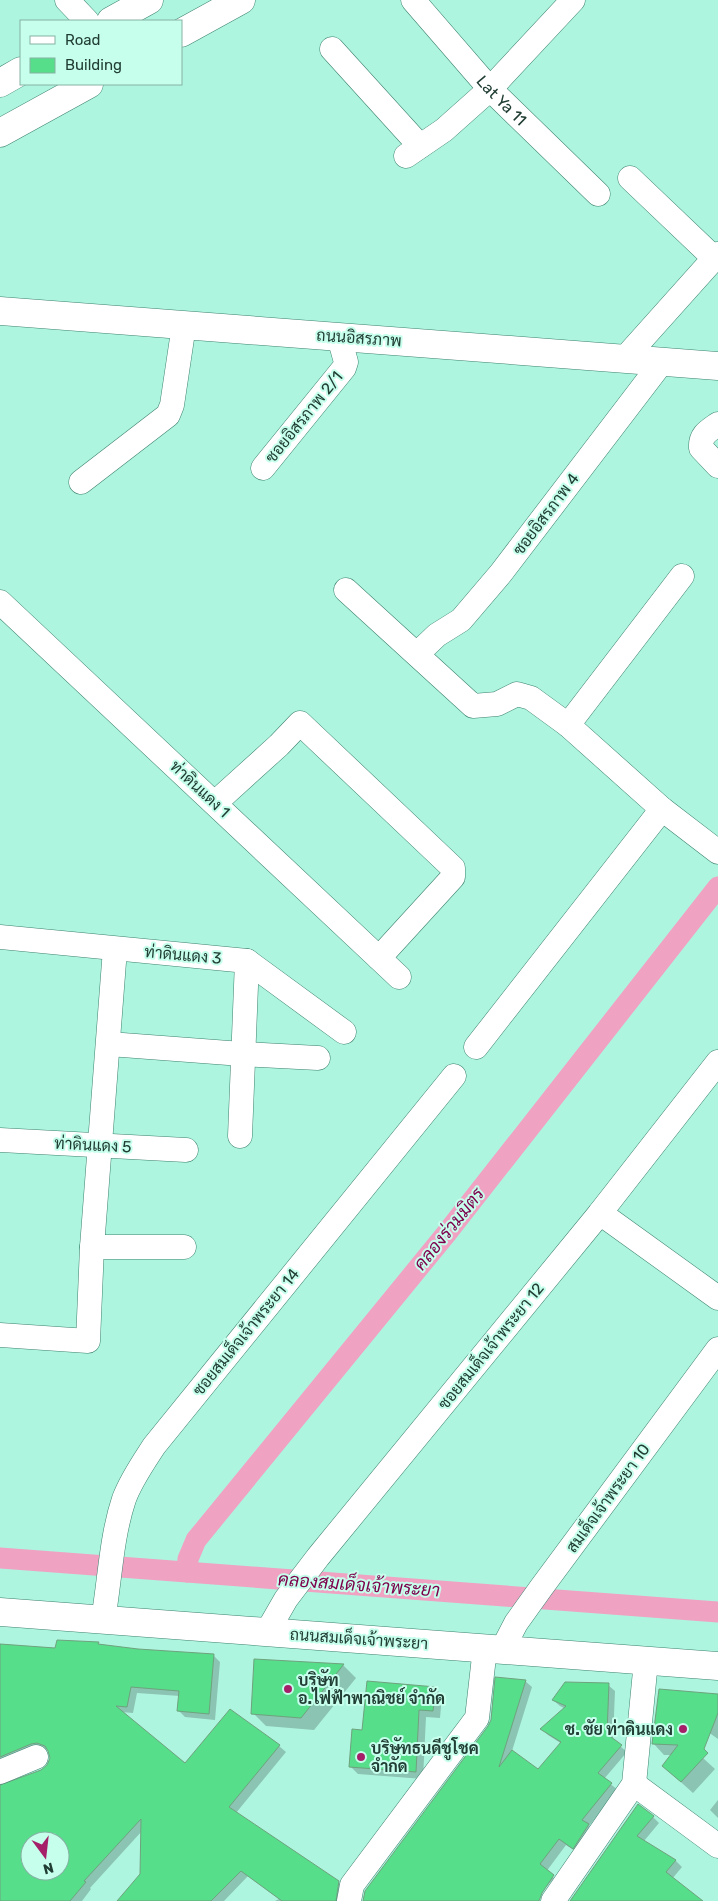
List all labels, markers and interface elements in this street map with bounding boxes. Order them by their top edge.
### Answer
legend [20,20,182,85]
text: Road [65,31,101,49]
text: Building [65,56,122,74]
street label: Lat Ya 11 [473,71,531,129]
street label: ถนนอิสรภาพ [316,326,402,350]
street label: ซอยอิสรภาพ 2/1 [261,368,347,466]
street label: ซอยอิสรภาพ 4 [509,469,583,559]
street label: ท่าดินแดง 1 [166,756,234,821]
street label: ท่าดินแดง 3 [144,941,223,968]
street label: ท่าดินแดง 5 [54,1132,132,1157]
water label: คลองร่วมมิตร [408,1182,490,1275]
street label: ซอยสมเด็จเจ้าพระยา 14 [186,1262,303,1399]
street label: ซอยสมเด็จเจ้าพระยา 12 [431,1276,548,1413]
street label: สมเด็จเจ้าพระยา 10 [559,1438,654,1556]
water label: คลองสมเด็จเจ้าพระยา [277,1565,441,1602]
street label: ถนนสมเด็จเจ้าพระยา [289,1621,429,1653]
place label: บริษัท อ.ไฟฟ้าพาณิชย์ จำกัด [298,1669,445,1708]
marker: บริษัท อ.ไฟฟ้าพาณิชย์ จำกัด [282,1683,294,1695]
place label: ช. ชัย ท่าดินแดง [565,1719,673,1739]
marker: ช. ชัย ท่าดินแดง [677,1723,689,1735]
place label: บริษัทธนดีชูโชค จำกัด [371,1737,479,1776]
marker: บริษัทธนดีชูโชค จำกัด [355,1751,367,1763]
north arrow [20,1831,70,1881]
text: N [41,1859,55,1878]

